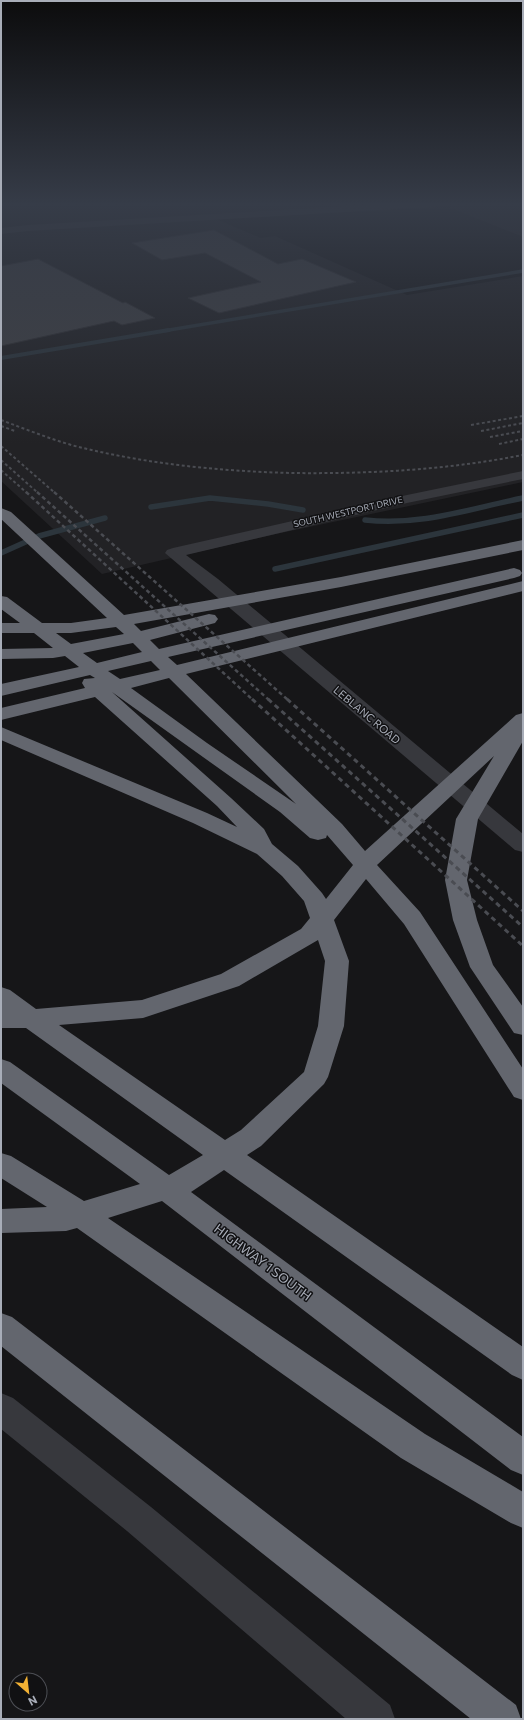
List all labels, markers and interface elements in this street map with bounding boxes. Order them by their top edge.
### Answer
street label: SOUTH WESTPORT DRIVE [292,494,404,529]
street label: LEBLANC ROAD [331,683,403,746]
street label: HIGHWAY 1 SOUTH [211,1220,315,1304]
north arrow [8,1672,48,1712]
text: N [26,1694,40,1709]

